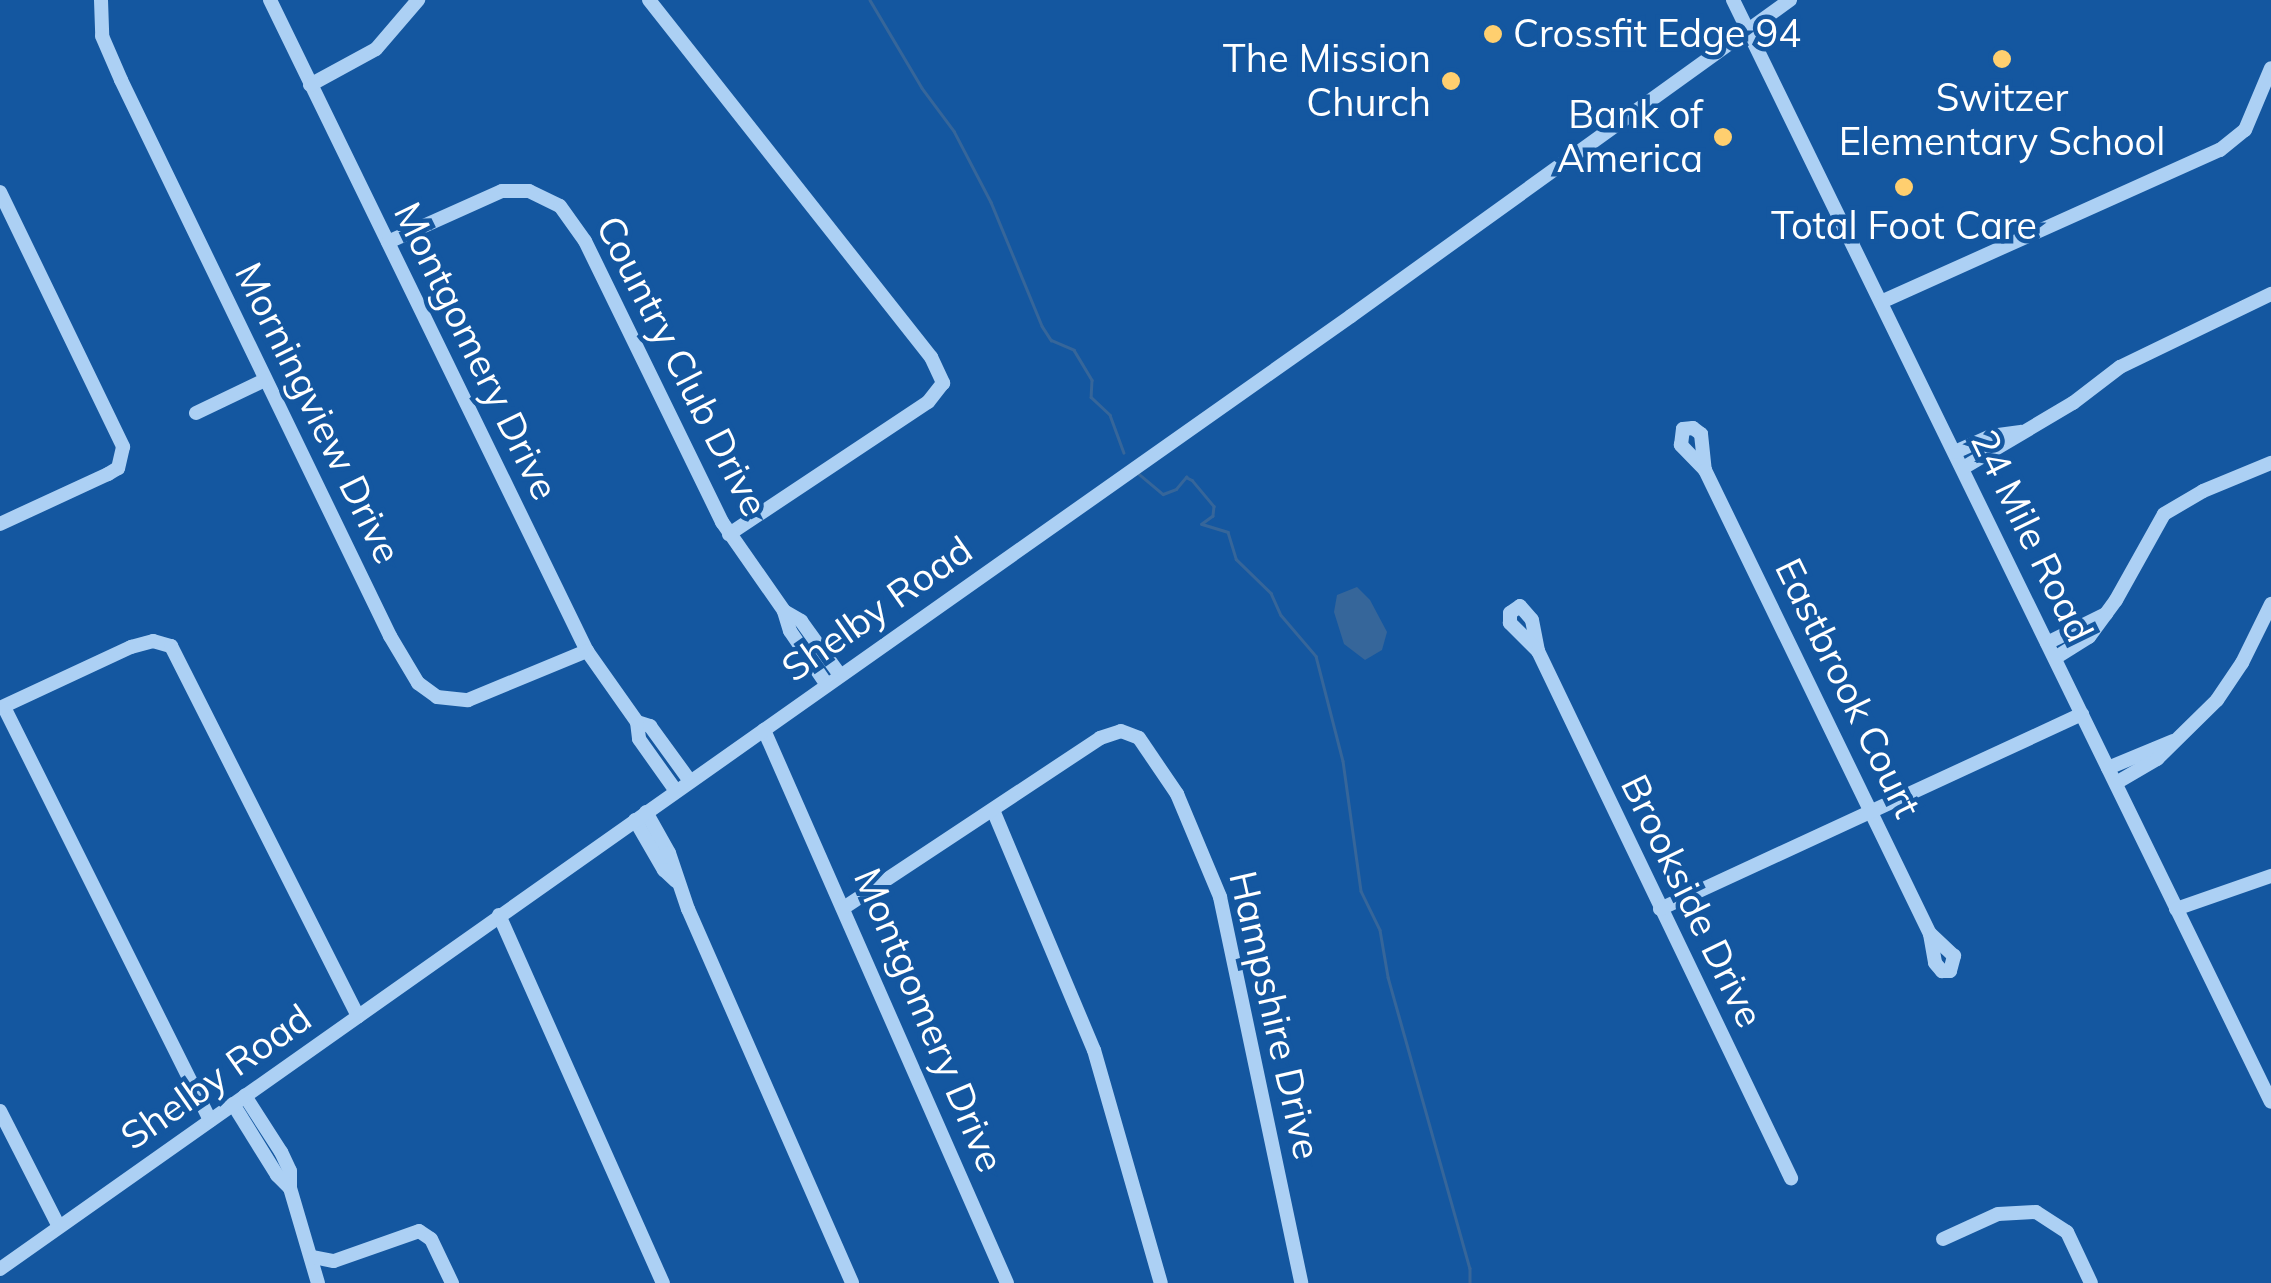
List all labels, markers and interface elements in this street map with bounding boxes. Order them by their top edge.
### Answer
place label: Crossfit Edge 94 [1513,11,1801,57]
marker: Crossfit Edge 94 [1482,23,1504,45]
place label: The Mission Church [1223,36,1431,125]
marker: Switzer Elementary School [1991,48,2013,70]
marker: The Mission Church [1440,70,1462,92]
place label: Switzer Elementary School [1839,75,2165,164]
place label: Bank of America [1557,92,1703,182]
marker: Bank of America [1712,126,1734,148]
marker: Total Foot Care [1893,176,1915,198]
street label: Montgomery Drive [384,195,568,507]
place label: Total Foot Care [1771,203,2037,249]
street label: Country Club Drive [587,208,777,524]
street label: Morningview Drive [225,255,411,571]
street label: 24 Mile Road [1961,423,2103,649]
street label: Shelby Road [773,527,981,691]
street label: Eastbrook Court [1766,551,1930,825]
street label: Brookside Drive [1611,767,1773,1035]
street label: Montgomery Drive [844,861,1014,1179]
street label: Hampshire Drive [1220,867,1330,1163]
street label: Shelby Road [112,995,320,1159]

